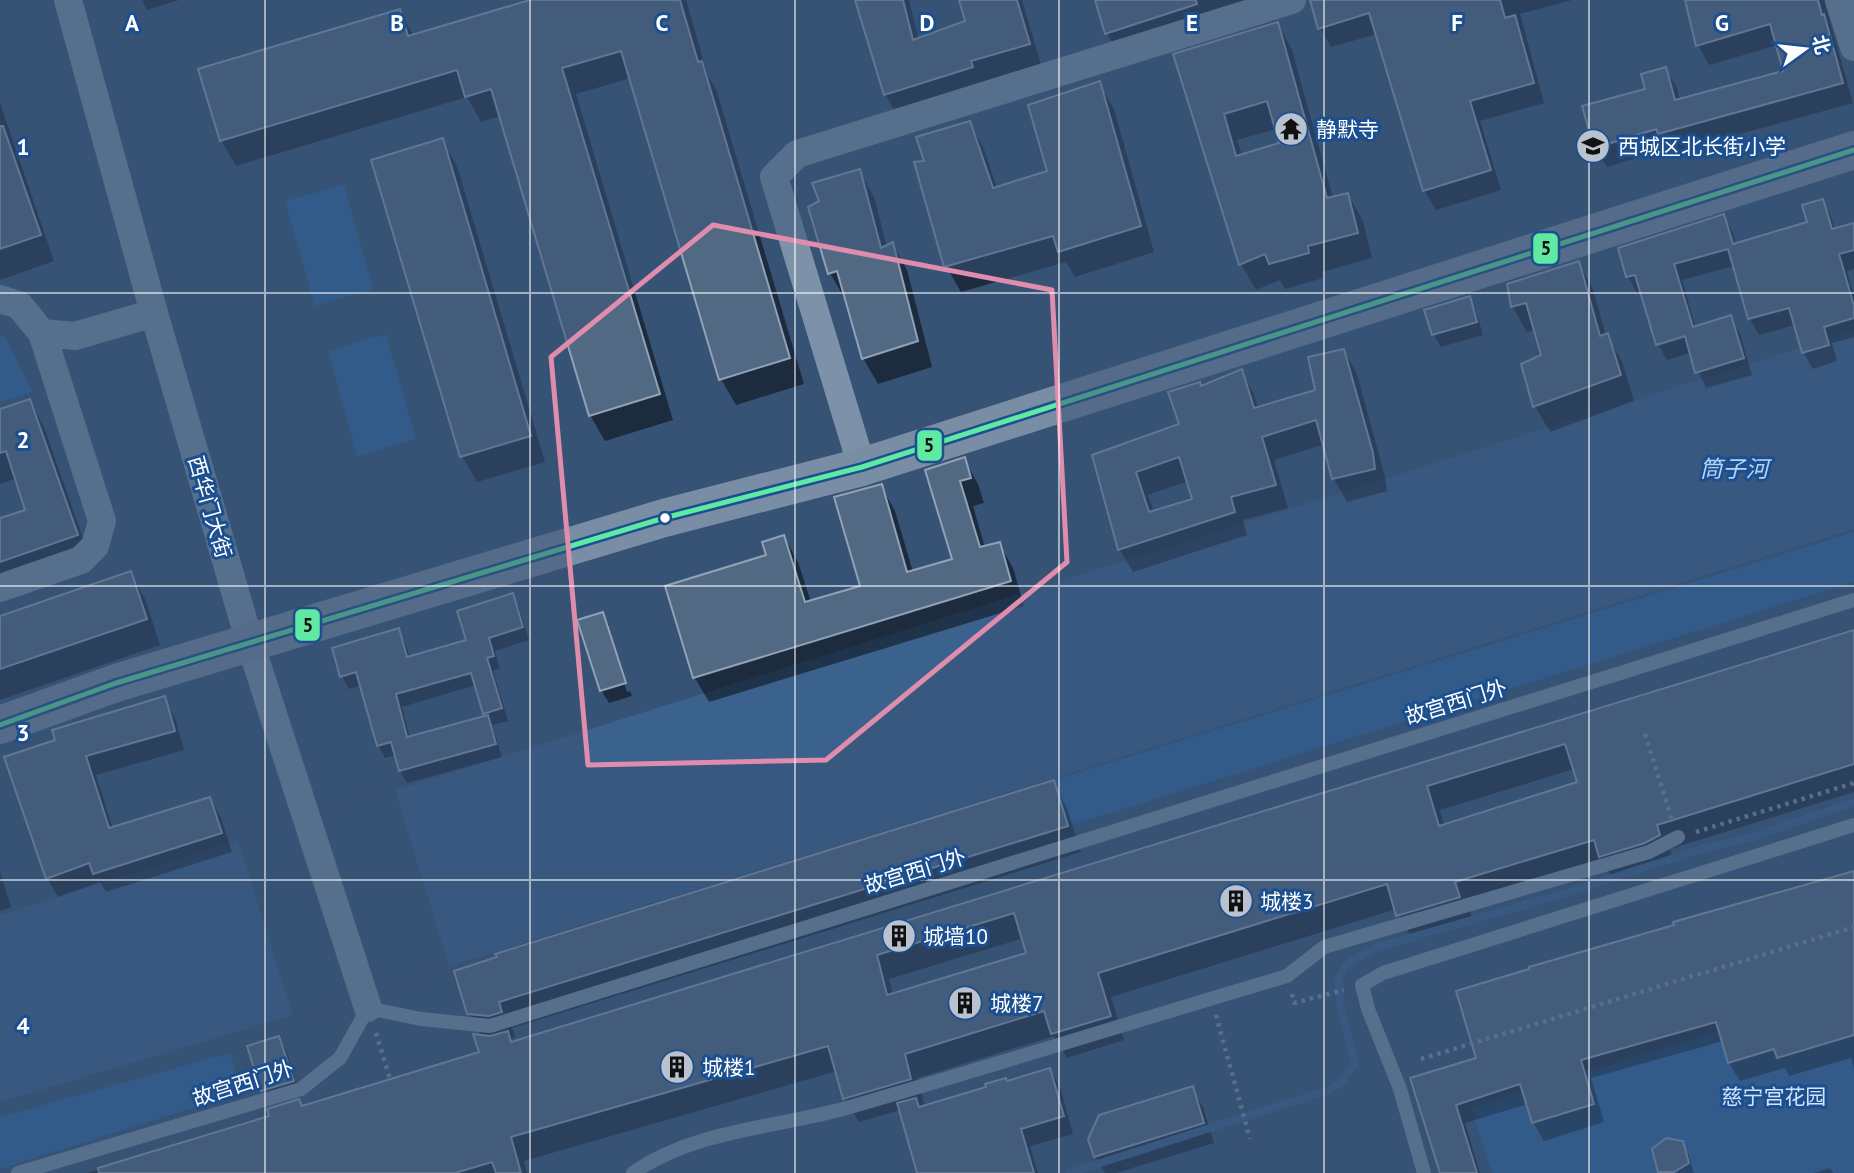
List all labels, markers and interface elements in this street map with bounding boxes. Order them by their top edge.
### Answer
text: A [125,8,139,37]
text: B [390,8,404,37]
text: C [656,8,669,37]
text: D [920,8,934,37]
text: E [1186,8,1198,37]
text: F [1451,8,1463,37]
text: G [1715,8,1729,37]
north arrow [1770,14,1840,84]
text: 北 [1807,32,1835,57]
temple icon: 静默寺 [1272,110,1310,148]
place label: 静默寺 [1316,116,1379,143]
school or university icon: 西城区北长街小学 [1574,127,1612,165]
text: 1 [16,132,30,161]
place label: 西城区北长街小学 [1618,133,1786,160]
line badge: 5 [1532,232,1559,265]
text: 5 [1541,236,1551,260]
text: 2 [16,425,30,454]
line badge: 5 [916,429,943,462]
text: 5 [924,433,934,457]
street label: 西华门大街 [183,453,237,561]
water label: 筒子河 [1700,454,1773,483]
unlabelled marker [658,511,672,525]
line badge: 5 [294,608,321,642]
text: 5 [303,613,313,637]
street label: 故宫西门外 [1402,674,1510,730]
text: 3 [16,718,30,747]
street label: 故宫西门外 [861,843,969,899]
building icon: 城楼3 [1217,882,1255,920]
place label: 城楼3 [1260,888,1313,915]
building icon: 城墙10 [880,917,918,955]
place label: 城墙10 [923,923,988,950]
building icon: 城楼7 [946,984,984,1022]
place label: 城楼7 [990,990,1043,1017]
text: 4 [16,1011,30,1040]
building icon: 城楼1 [658,1048,696,1086]
street label: 故宫西门外 [189,1054,297,1112]
place label: 城楼1 [702,1054,755,1081]
park label: 慈宁宫花园 [1722,1083,1827,1110]

